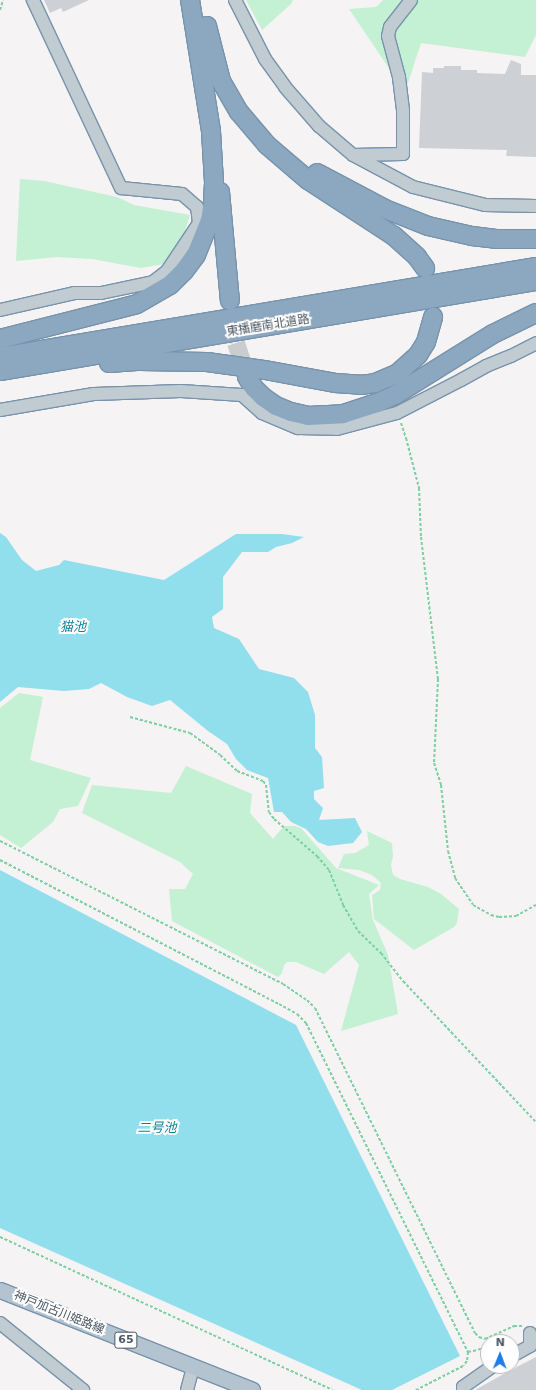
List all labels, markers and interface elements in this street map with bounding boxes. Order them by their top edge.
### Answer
street label: 東播磨南北道路 [225,312,311,340]
water label: 猫池 [60,619,86,635]
water label: 二号池 [138,1120,176,1136]
street label: 神戸加古川姫路線 [12,1288,106,1338]
road number: 65 [114,1331,138,1349]
north arrow [480,1334,520,1374]
text: N [495,1336,505,1349]

